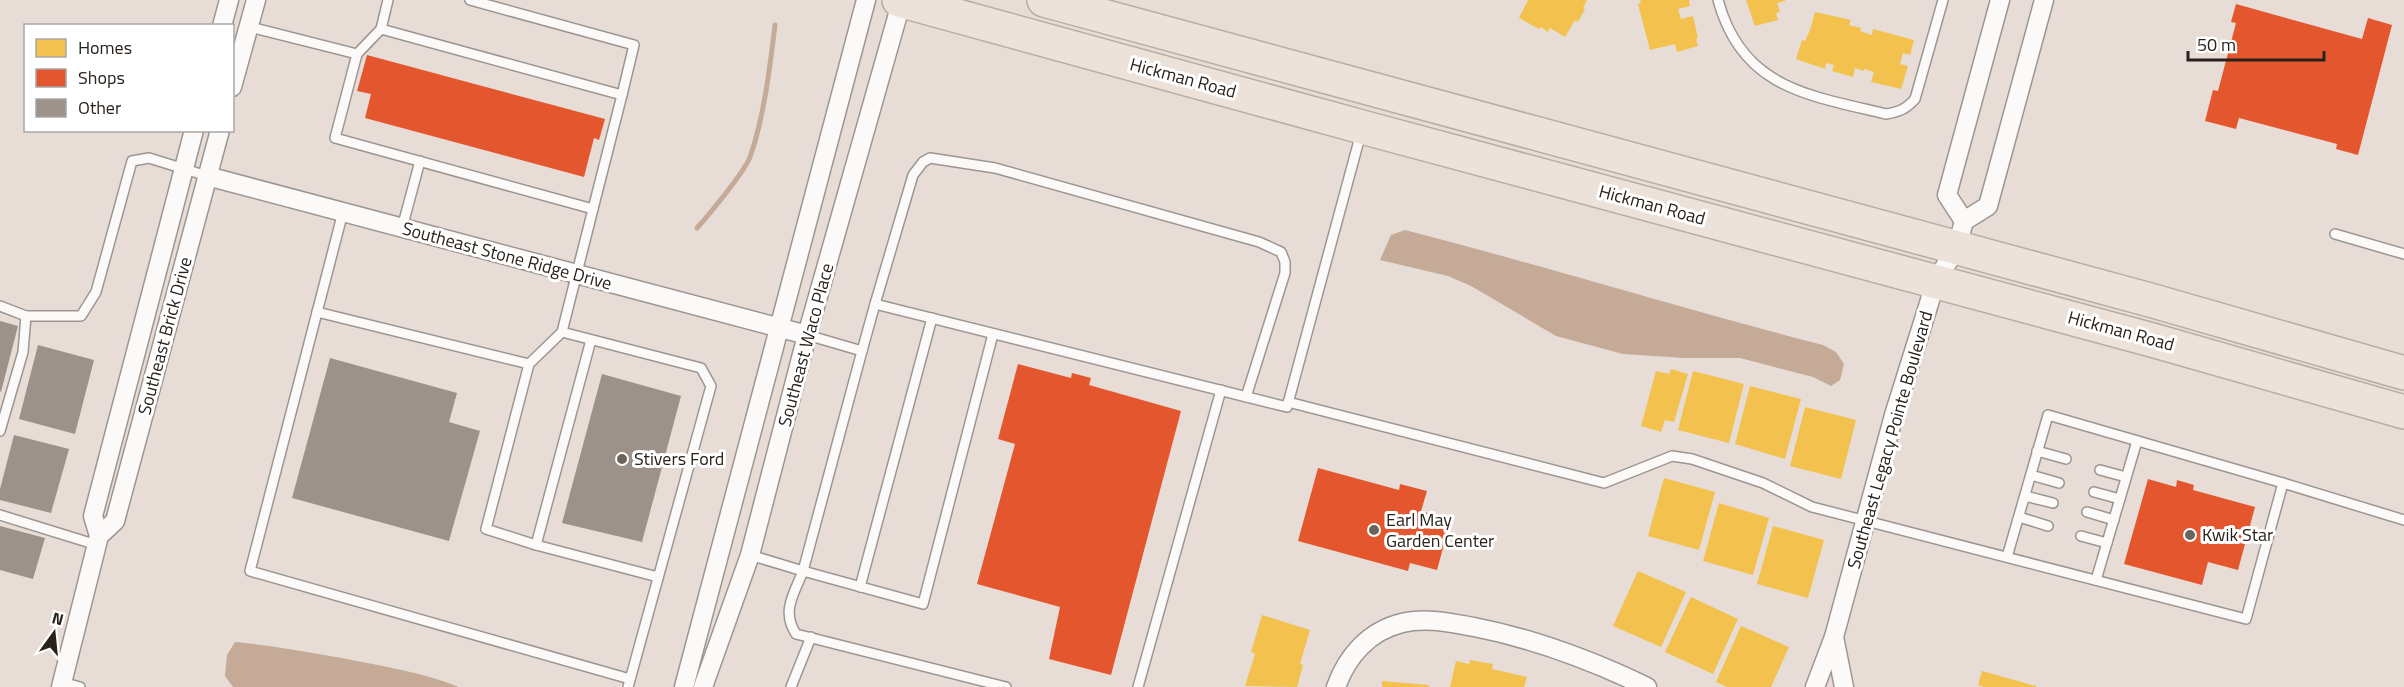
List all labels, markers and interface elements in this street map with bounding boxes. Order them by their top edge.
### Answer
legend [24,24,234,132]
scale bar [2188,24,2324,62]
text: 50 m [2197,31,2236,58]
text: Homes [78,34,132,61]
street label: Hickman Road [1127,50,1239,105]
text: Shops [78,64,125,91]
text: Other [78,94,121,121]
street label: Hickman Road [1596,177,1708,232]
street label: Southeast Stone Ridge Drive [399,215,615,296]
street label: Southeast Brick Drive [130,254,199,418]
street label: Southeast Waco Place [771,260,840,430]
street label: Hickman Road [2065,303,2177,358]
street label: Southeast Legacy Pointe Boulevard [1840,308,1939,572]
place label: Stivers Ford [634,445,724,472]
marker: Stivers Ford [615,452,629,466]
place label: Earl May Garden Center [1386,506,1494,554]
place label: Kwik Star [2202,521,2273,548]
marker: Earl May Garden Center [1367,523,1381,537]
marker: Kwik Star [2183,528,2197,542]
north arrow [24,603,84,663]
text: N [49,605,66,632]

